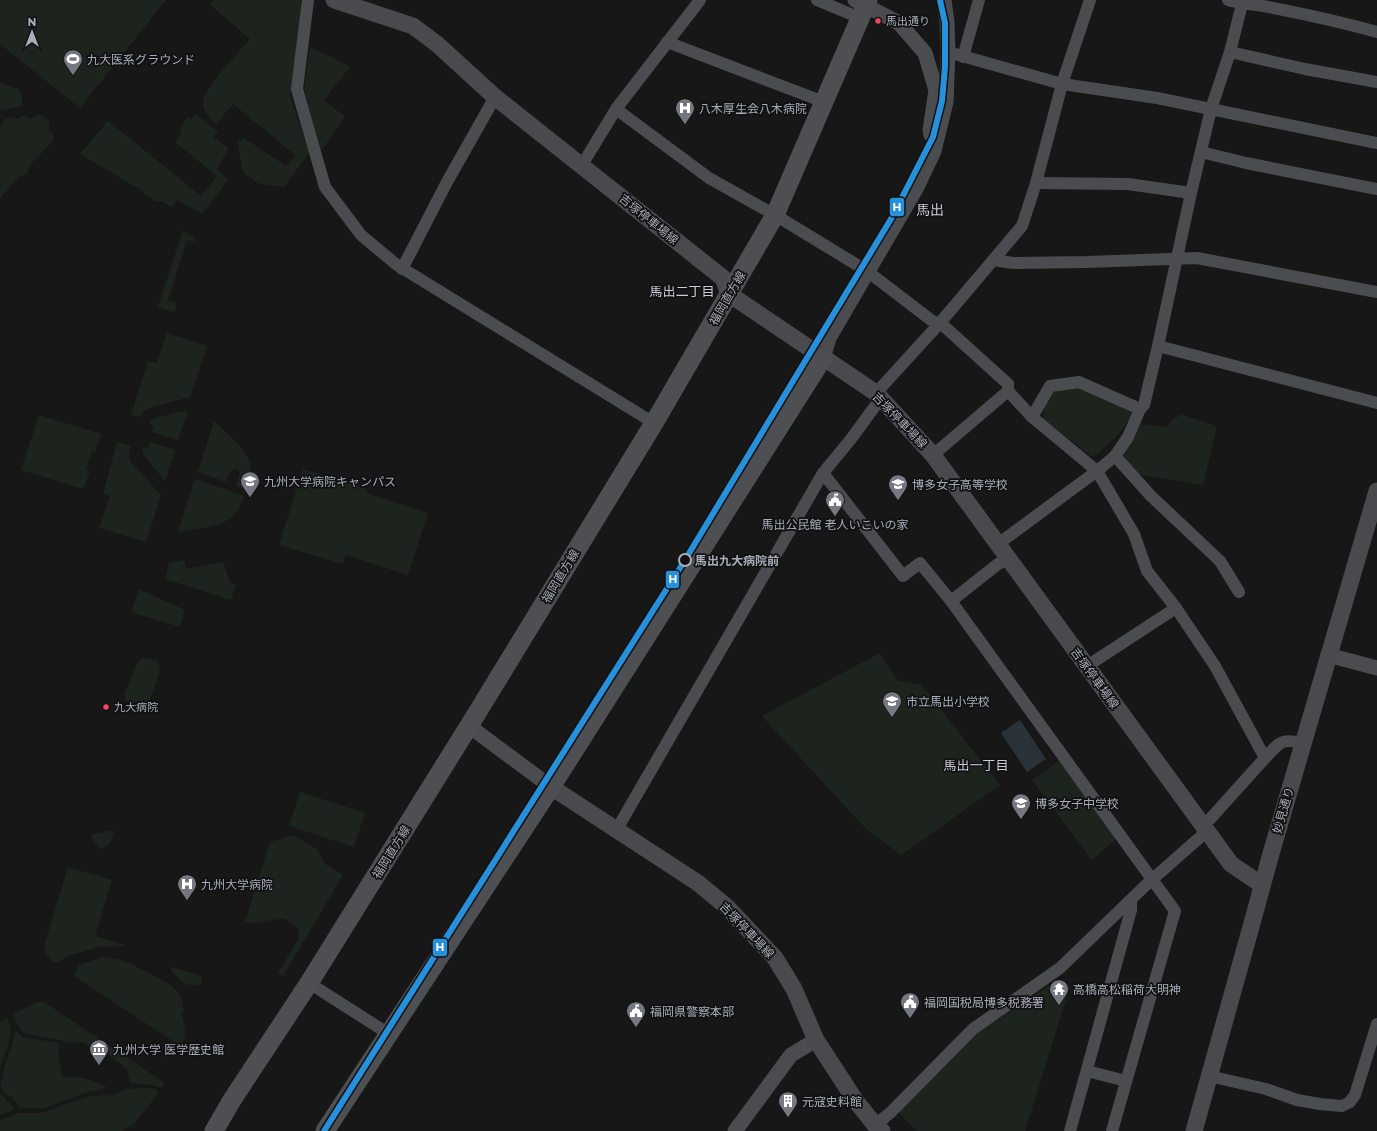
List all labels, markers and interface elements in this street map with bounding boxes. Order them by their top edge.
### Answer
north arrow [12,12,52,52]
place label: 馬出通り [886,14,930,28]
text: N [28,15,36,29]
marker: 馬出通り [873,16,883,26]
sports icon: 九大医系グラウンド [62,48,84,76]
place label: 九大医系グラウンド [87,52,195,67]
hospital icon: 八木厚生会八木病院 [674,97,696,125]
place label: 八木厚生会八木病院 [699,101,807,116]
street label: 吉塚停車場線 [616,191,682,247]
line badge: H [889,197,905,217]
text: H [893,200,901,214]
district label: 馬出 [916,201,944,219]
street label: 福岡直方線 [706,268,748,328]
district label: 馬出二丁目 [649,283,715,299]
street label: 吉塚停車場線 [870,389,930,451]
school or university icon: 九州大学病院キャンパス [239,470,261,498]
school or university icon: 博多女子高等学校 [887,473,909,501]
place label: 九州大学病院キャンパス [264,474,396,489]
place label: 博多女子高等学校 [912,477,1008,492]
public building icon: 馬出公民館 老人いこいの家 [824,489,846,517]
place label: 馬出公民館 老人いこいの家 [761,517,909,532]
street label: 福岡直方線 [538,546,582,606]
marker: 馬出九大病院前 [678,553,692,567]
place label: 馬出九大病院前 [695,553,779,568]
line badge: H [665,570,680,589]
text: H [669,572,677,586]
street label: 吉塚停車場線 [1068,644,1122,712]
school or university icon: 市立馬出小学校 [881,690,903,718]
place label: 市立馬出小学校 [906,694,990,709]
place label: 九大病院 [114,700,158,714]
marker: 九大病院 [101,702,111,712]
district label: 馬出一丁目 [943,757,1009,773]
street label: 妙見通り [1269,785,1297,835]
school or university icon: 博多女子中学校 [1010,792,1032,820]
place label: 博多女子中学校 [1035,796,1119,811]
street label: 福岡直方線 [369,823,413,881]
hospital icon: 九州大学病院 [176,873,198,901]
place label: 九州大学病院 [201,877,273,892]
street label: 吉塚停車場線 [717,899,777,961]
line badge: H [432,938,448,957]
text: H [436,940,444,954]
temple icon: 高橋高松稲荷大明神 [1048,978,1070,1006]
place label: 高橋高松稲荷大明神 [1073,982,1181,997]
public building icon: 福岡国税局博多税務署 [899,991,921,1019]
place label: 福岡国税局博多税務署 [924,995,1044,1010]
public building icon: 福岡県警察本部 [625,1000,647,1028]
place label: 福岡県警察本部 [650,1004,734,1019]
museum icon: 九州大学 医学歴史館 [88,1038,110,1066]
place label: 九州大学 医学歴史館 [113,1042,224,1057]
building icon: 元寇史料館 [777,1090,799,1118]
place label: 元寇史料館 [802,1094,862,1109]

